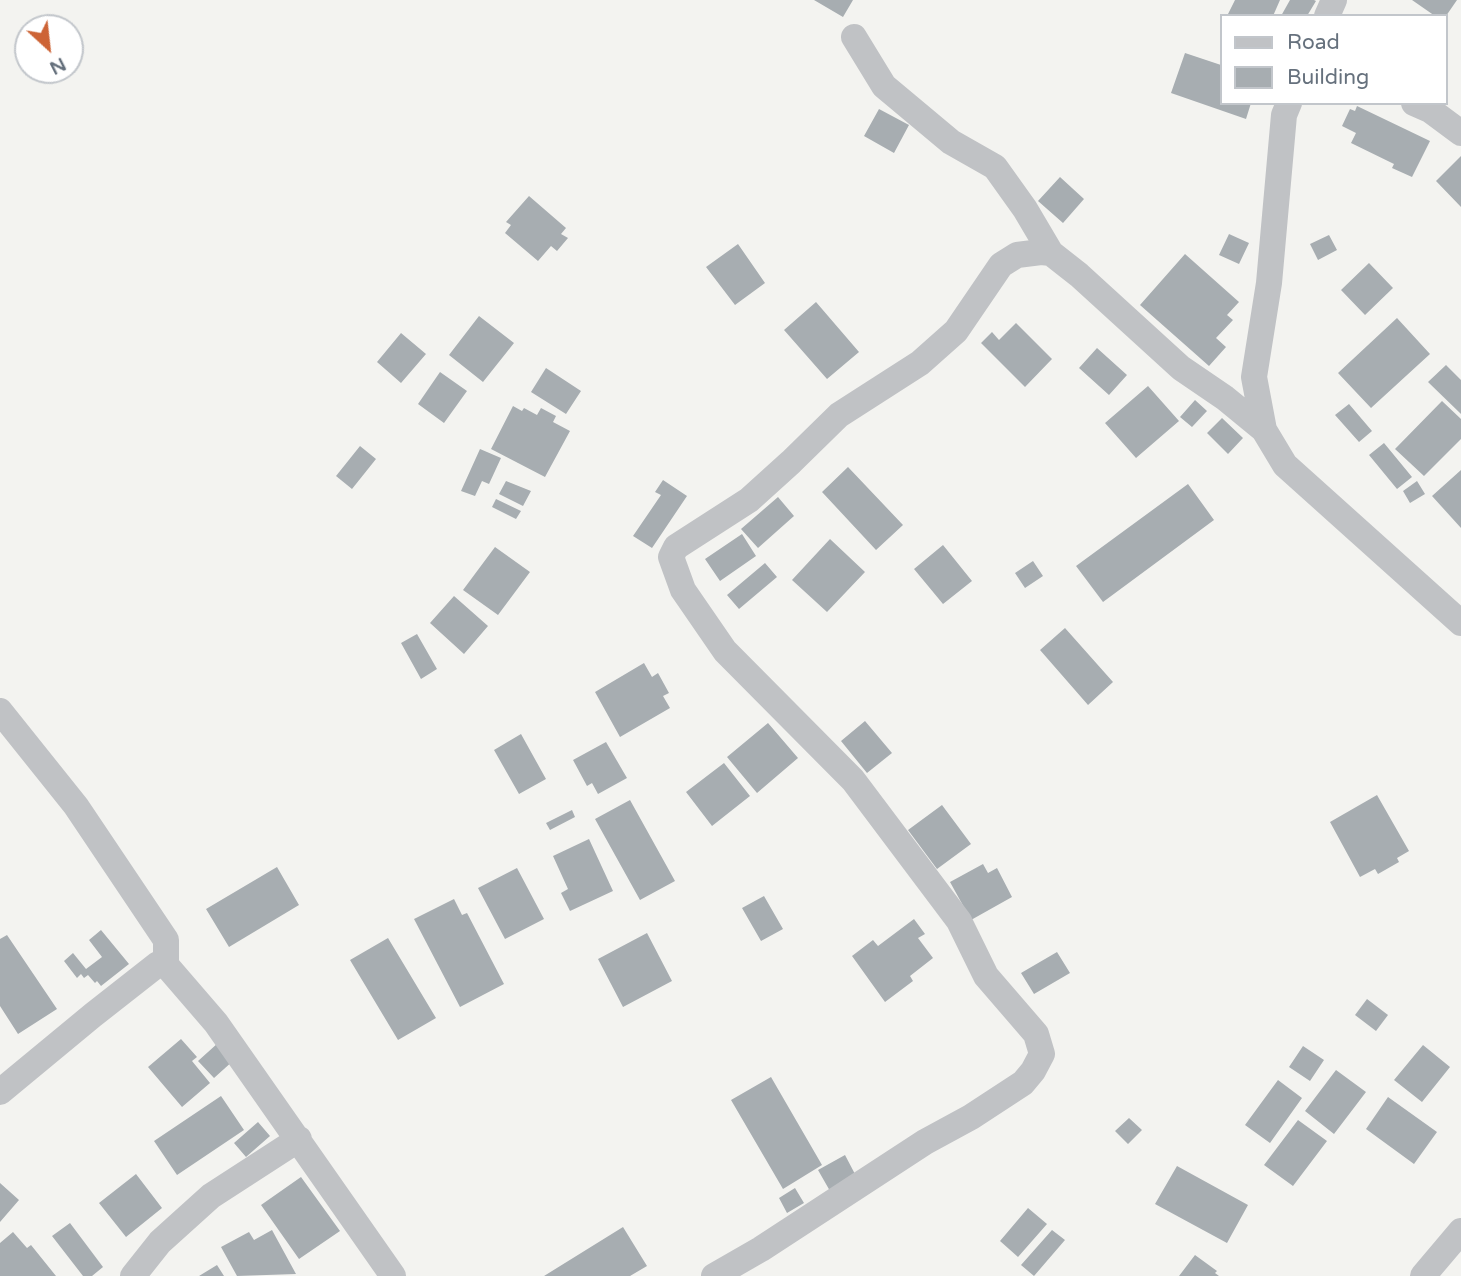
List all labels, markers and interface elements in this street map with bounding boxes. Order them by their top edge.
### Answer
north arrow [14,14,84,84]
legend [1220,14,1447,105]
text: Road [1287,30,1340,55]
text: N [46,53,69,79]
text: Building [1287,65,1369,90]

